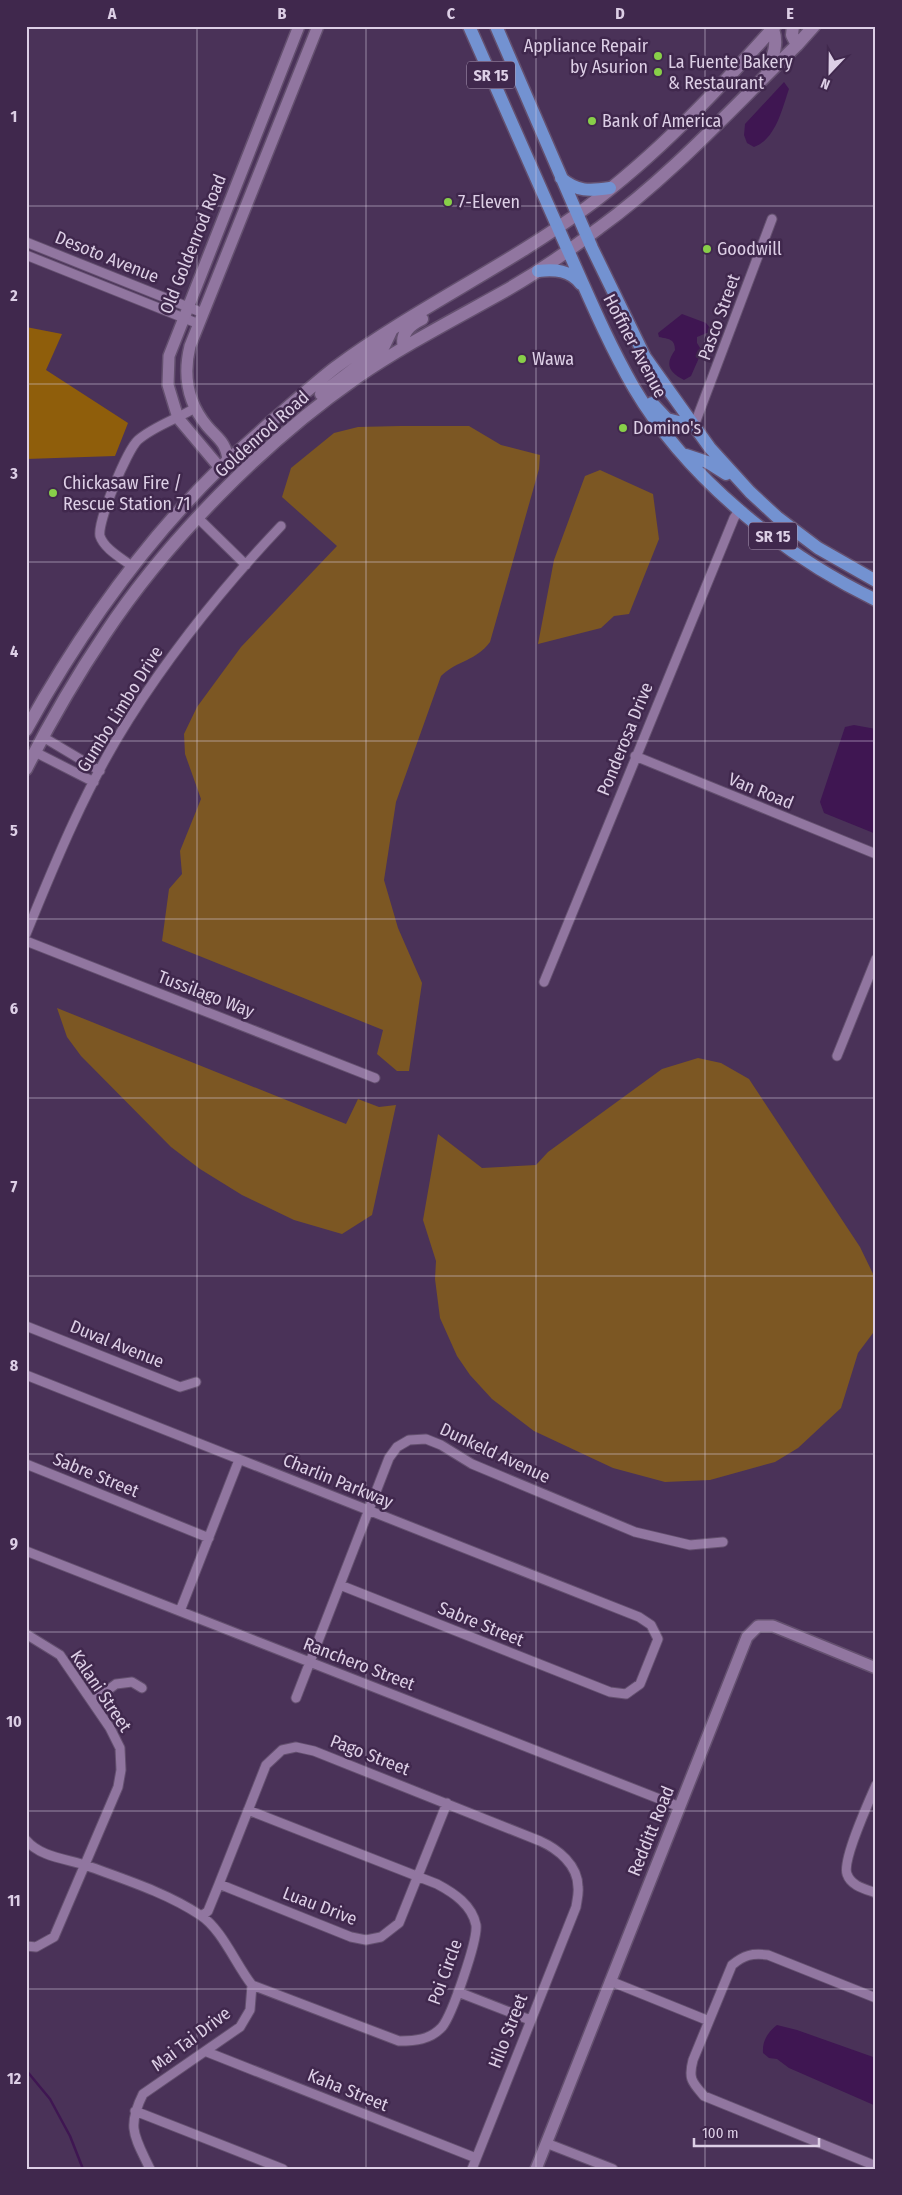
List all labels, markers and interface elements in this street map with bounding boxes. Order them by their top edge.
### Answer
text: A [107,4,117,23]
text: B [278,4,287,23]
text: C [447,4,456,23]
text: D [615,4,625,23]
text: E [786,4,794,23]
place label: Appliance Repair by Asurion [524,35,649,78]
north arrow [804,48,854,98]
marker: Appliance Repair by Asurion [652,50,664,62]
place label: La Fuente Bakery & Restaurant [668,51,793,94]
road number: SR 15 [467,62,515,88]
marker: La Fuente Bakery & Restaurant [652,66,664,78]
text: N [818,74,832,93]
text: 1 [11,107,17,126]
place label: Bank of America [602,110,722,132]
marker: Bank of America [586,115,598,127]
street label: Old Goldenrod Road [155,171,231,317]
place label: 7-Eleven [458,191,520,213]
marker: 7-Eleven [442,196,454,208]
street label: Desoto Avenue [52,226,162,288]
place label: Goodwill [717,238,782,260]
marker: Goodwill [701,243,713,255]
street label: Pasco Street [693,271,745,363]
text: 2 [9,286,18,305]
street label: Hoffner Avenue [598,290,672,402]
place label: Wawa [532,348,574,370]
marker: Wawa [516,353,528,365]
street label: Goldenrod Road [210,386,314,482]
place label: Domino's [633,417,702,439]
marker: Domino's [617,422,629,434]
text: 3 [9,464,18,483]
place label: Chickasaw Fire / Rescue Station 71 [63,472,190,515]
marker: Chickasaw Fire / Rescue Station 71 [47,487,59,499]
road number: SR 15 [749,522,797,550]
text: 4 [10,642,18,661]
street label: Gumbo Limbo Drive [72,642,168,776]
street label: Ponderosa Drive [592,679,658,799]
street label: Van Road [725,768,797,814]
text: 5 [10,821,18,840]
street label: Tussilago Way [155,966,257,1022]
text: 6 [10,999,18,1018]
text: 7 [11,1177,18,1196]
street label: Duval Avenue [67,1315,167,1373]
text: 8 [10,1356,19,1375]
street label: Dunkeld Avenue [436,1418,554,1488]
street label: Sabre Street [50,1448,142,1502]
street label: Charlin Parkway [280,1449,396,1513]
text: 9 [10,1534,18,1553]
street label: Sabre Street [435,1597,527,1651]
street label: Ranchero Street [300,1633,418,1695]
street label: Kalani Street [66,1646,136,1736]
text: 10 [6,1712,22,1731]
street label: Pago Street [327,1730,413,1780]
street label: Redditt Road [623,1783,679,1879]
street label: Luau Drive [280,1882,360,1930]
text: 11 [7,1891,21,1910]
street label: Poi Circle [423,1936,467,2008]
street label: Hilo Street [484,1991,532,2071]
street label: Mai Tai Drive [147,2002,235,2076]
street label: Kaha Street [304,2064,392,2116]
text: 12 [7,2069,22,2088]
scale bar [694,2115,820,2147]
text: 100 m [702,2124,739,2142]

